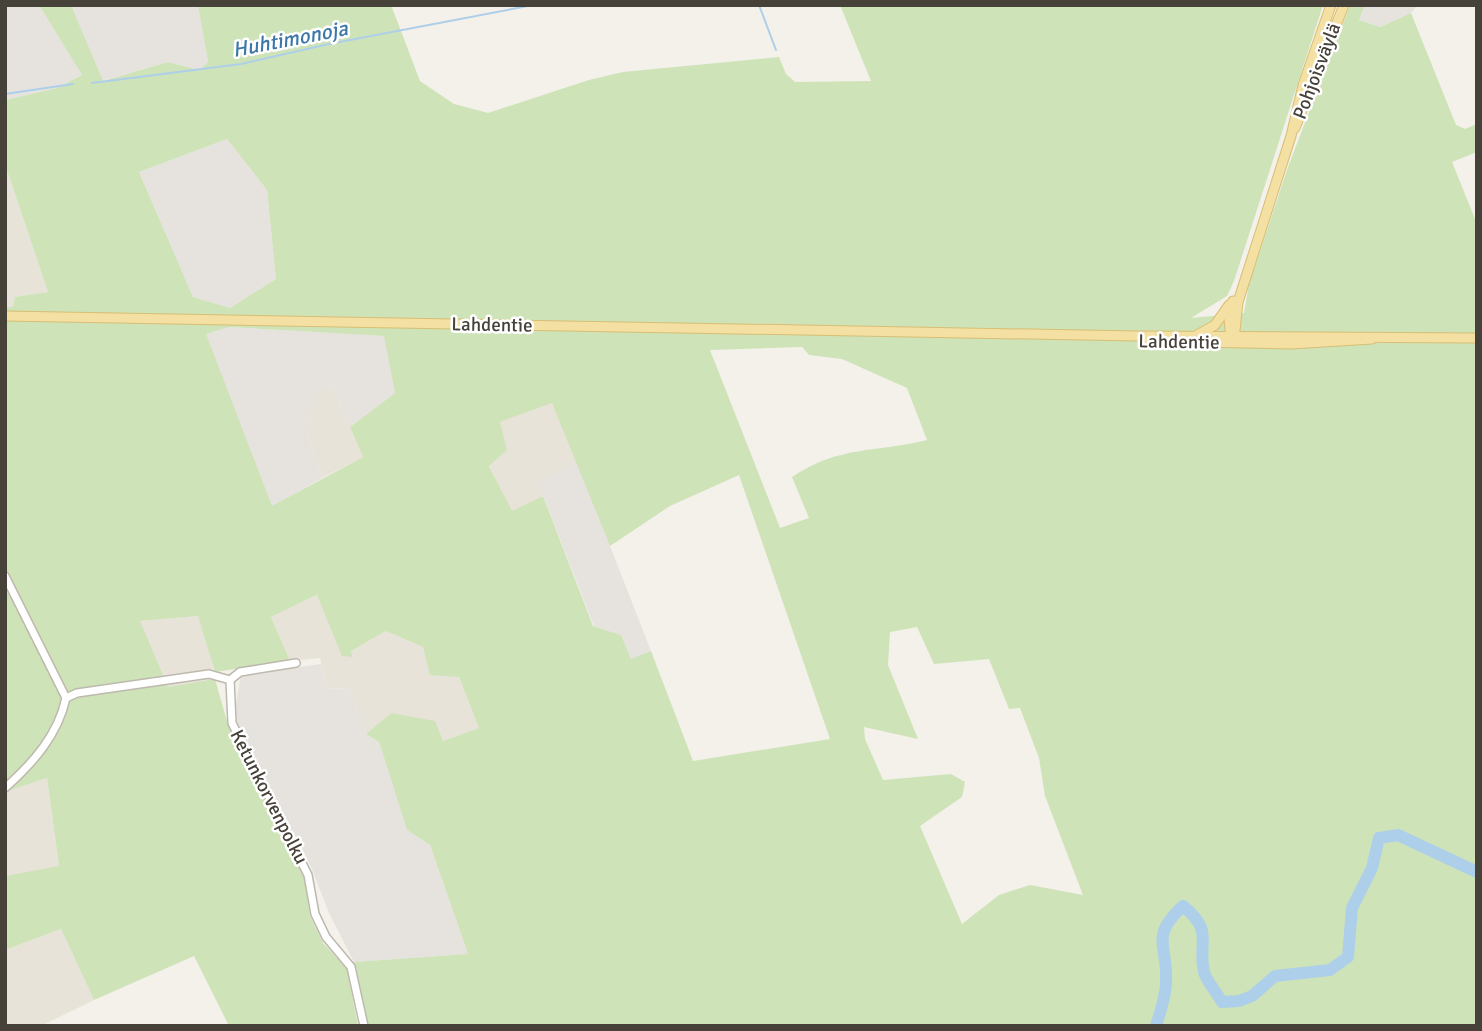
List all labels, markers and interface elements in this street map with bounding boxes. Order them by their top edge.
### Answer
water label: Huhtimonoja [230,15,351,63]
street label: Pohjoisväylä [1288,19,1346,123]
street label: Lahdentie [451,312,533,338]
street label: Lahdentie [1138,329,1220,355]
street label: Ketunkorvenpolku [225,726,313,868]

